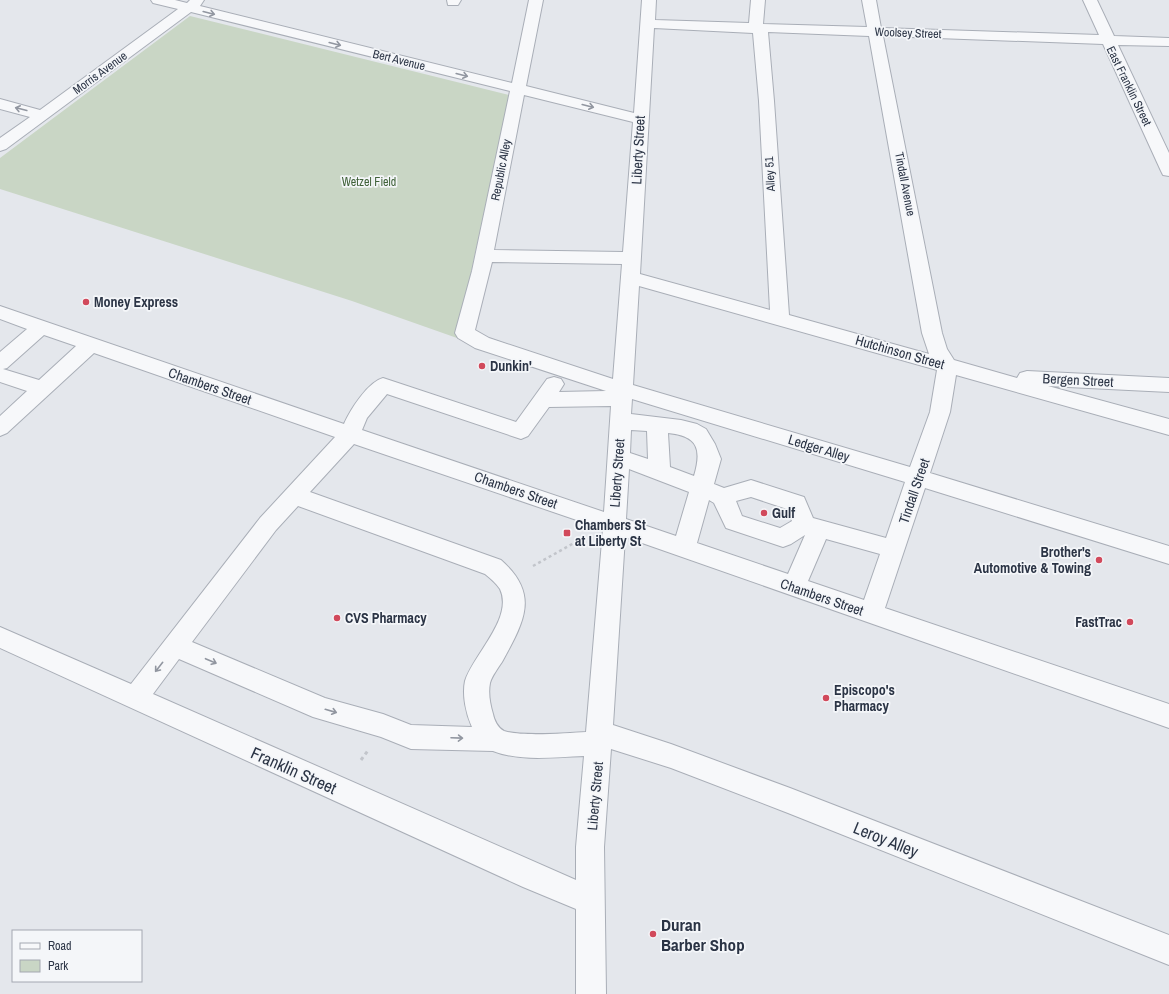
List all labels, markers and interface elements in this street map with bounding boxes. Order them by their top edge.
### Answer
one-way arrow [203,10,216,17]
street label: Woolsey Street [874,24,942,42]
one-way arrow [329,41,342,49]
street label: East Franklin Street [1103,43,1155,129]
street label: Bert Avenue [371,46,427,74]
street label: Morris Avenue [70,48,130,98]
one-way arrow [455,72,468,80]
one-way arrow [581,103,594,111]
one-way arrow [15,105,28,113]
street label: Liberty Street [627,115,649,185]
street label: Republic Alley [487,138,515,202]
street label: Tindall Avenue [891,151,919,217]
street label: Alley 51 [761,156,779,193]
park label: Wetzel Field [342,174,396,190]
place label: Money Express [94,293,178,311]
marker: Money Express [81,297,91,307]
street label: Hutchinson Street [853,331,947,373]
place label: Dunkin' [490,357,532,375]
marker: Dunkin' [477,361,487,371]
street label: Chambers Street [166,363,254,409]
street label: Bergen Street [1042,369,1114,391]
street label: Ledger Alley [786,430,852,466]
street label: Liberty Street [606,438,628,508]
street label: Tindall Street [894,456,934,526]
street label: Chambers Street [472,467,560,513]
place label: Gulf [772,504,795,522]
marker: Gulf [759,508,769,518]
place label: Chambers St at Liberty St [575,516,646,550]
marker: Chambers St at Liberty St [562,528,572,538]
place label: Brother's Automotive & Towing [974,543,1091,577]
marker: Brother's Automotive & Towing [1094,555,1104,565]
street label: Chambers Street [778,574,866,620]
place label: CVS Pharmacy [345,609,427,627]
marker: CVS Pharmacy [332,613,342,623]
place label: FastTrac [1075,613,1122,631]
marker: FastTrac [1125,617,1135,627]
one-way arrow [205,658,217,665]
one-way arrow [155,662,163,673]
place label: Episcopo's Pharmacy [834,681,895,715]
marker: Episcopo's Pharmacy [821,693,831,703]
one-way arrow [324,708,337,716]
one-way arrow [450,734,463,742]
street label: Franklin Street [248,741,341,799]
street label: Liberty Street [583,761,607,831]
street label: Leroy Alley [850,816,922,862]
place label: Duran Barber Shop [661,913,745,956]
marker: Duran Barber Shop [648,929,658,939]
legend [12,930,142,982]
text: Road [48,938,72,954]
text: Park [48,958,68,974]

